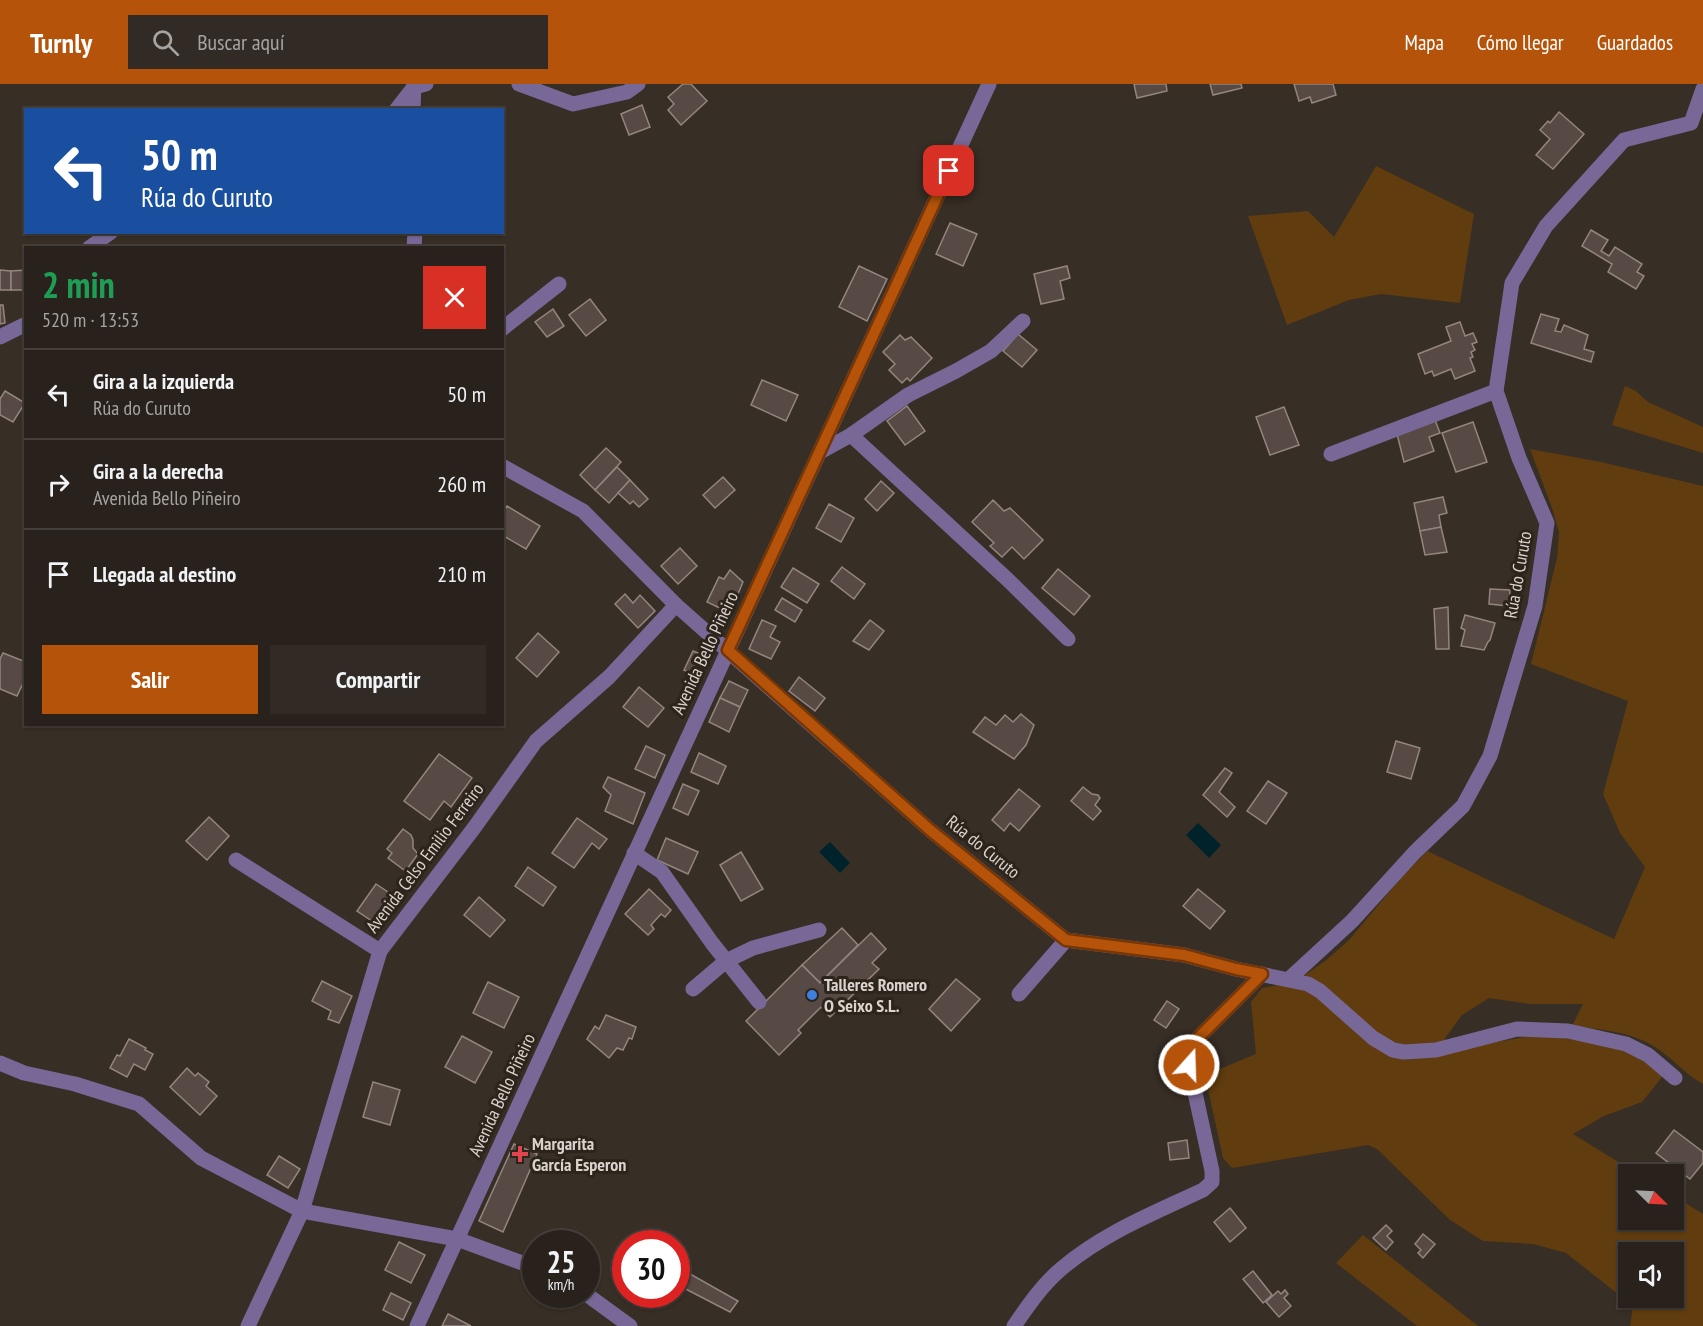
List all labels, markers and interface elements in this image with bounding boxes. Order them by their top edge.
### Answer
search box [128,15,548,69]
text: Turnly [30,24,92,61]
icon: search [149,26,182,59]
text: Buscar aquí [197,28,284,56]
text: Mapa [1405,29,1444,56]
text: Cómo llegar [1477,29,1564,56]
text: Guardados [1597,29,1673,56]
text: 50 m [141,127,218,182]
icon: left [42,132,120,210]
pin [923,145,974,196]
icon: arrive [932,154,965,187]
text: Rúa do Curuto [141,180,273,214]
text: 2 min [42,261,115,308]
button: close [423,266,486,329]
text: 520 m · 13:53 [42,307,139,333]
text: Gira a la izquierda [93,367,234,395]
icon: left [42,378,75,411]
text: 50 m [447,380,486,408]
text: Rúa do Curuto [93,395,191,421]
text: Gira a la derecha [93,457,223,485]
icon: right [42,468,75,501]
text: 260 m [437,470,486,498]
text: Avenida Bello Piñeiro [93,485,241,511]
street label: Rúa do Curuto [1499,529,1537,620]
icon: arrive [42,558,75,591]
text: Llegada al destino [93,560,236,588]
text: 210 m [437,560,486,588]
street label: Avenida Bello Piñeiro [666,588,743,718]
button: Salir [42,645,258,714]
button: Compartir [270,645,486,714]
street label: Avenida Celso Emilio Ferreiro [361,778,489,937]
street label: Rúa do Curuto [942,810,1025,883]
place label: Talleres Romero O Seixo S.L. [824,973,927,1017]
marker: Talleres Romero O Seixo S.L. [805,988,819,1002]
street label: Avenida Bello Piñeiro [463,1030,540,1160]
position arrow [1157,1033,1221,1097]
place label: Margarita García Esperon [532,1132,626,1176]
marker: Margarita García Esperon [513,1147,527,1161]
north arrow [1618,1164,1684,1230]
map controls [1618,1164,1684,1308]
speed limit sign: 30 [612,1230,690,1308]
text: 25 [547,1242,575,1281]
button: sound [1618,1242,1684,1308]
text: km/h [548,1275,574,1294]

